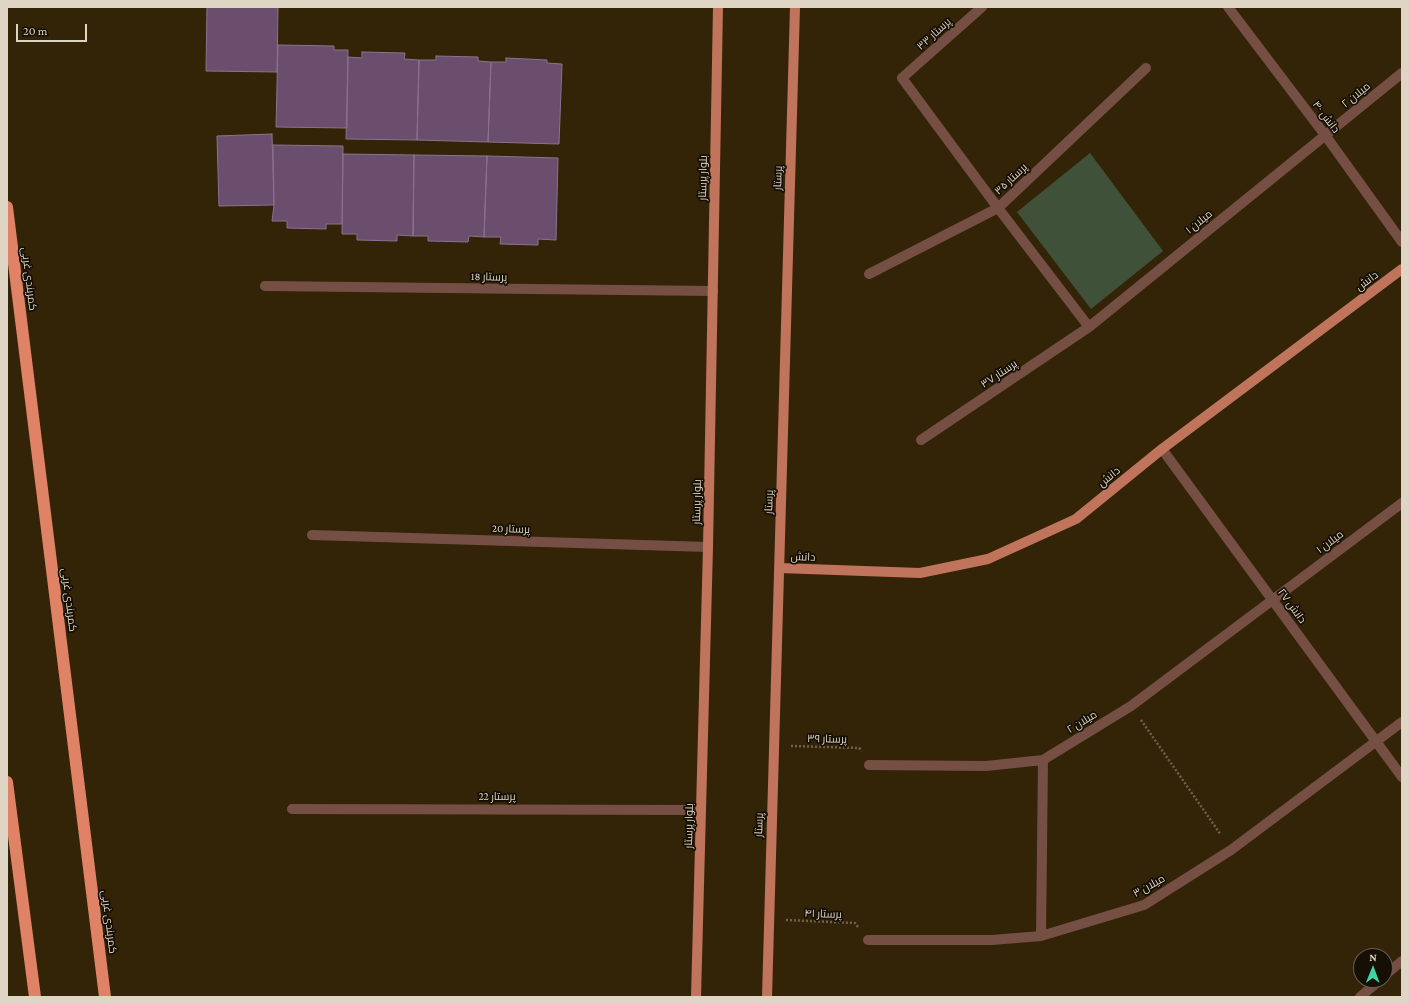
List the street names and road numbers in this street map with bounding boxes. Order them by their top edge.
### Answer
street label: پرستار ۳۳ [914,15,954,53]
street label: میلان ۲ [1339,80,1373,110]
street label: دانش ۴۰ [1310,98,1342,136]
street label: بلوار پرستار [696,155,710,201]
street label: پرستار ۳۵ [992,160,1030,198]
street label: پرستار [771,165,785,191]
street label: میلان ۱ [1183,207,1215,237]
street label: کمربندی غربی [19,246,39,312]
street label: دانش [1353,268,1381,294]
street label: پرستار 18 [471,270,507,284]
street label: پرستار ۳۷ [978,357,1020,391]
street label: دانش [1095,464,1123,490]
street label: بلوار پرستار [690,479,704,525]
street label: پرستار [762,489,776,515]
street label: پرستار 20 [492,522,530,536]
street label: میلان ۱ [1314,528,1346,556]
street label: دانش [790,550,816,564]
street label: کمربندی غربی [59,567,79,633]
street label: دانش ۲۷ [1275,586,1309,626]
street label: میلان ۲ [1065,708,1099,736]
street label: پرستار ۳۹ [807,732,847,746]
street label: پرستار 22 [478,790,516,804]
street label: بلوار پرستار [682,803,696,849]
street label: پرستار [752,812,766,838]
street label: میلان ۳ [1131,872,1167,900]
street label: کمربندی غربی [99,889,119,955]
street label: پرستار ۴۱ [804,907,842,921]

